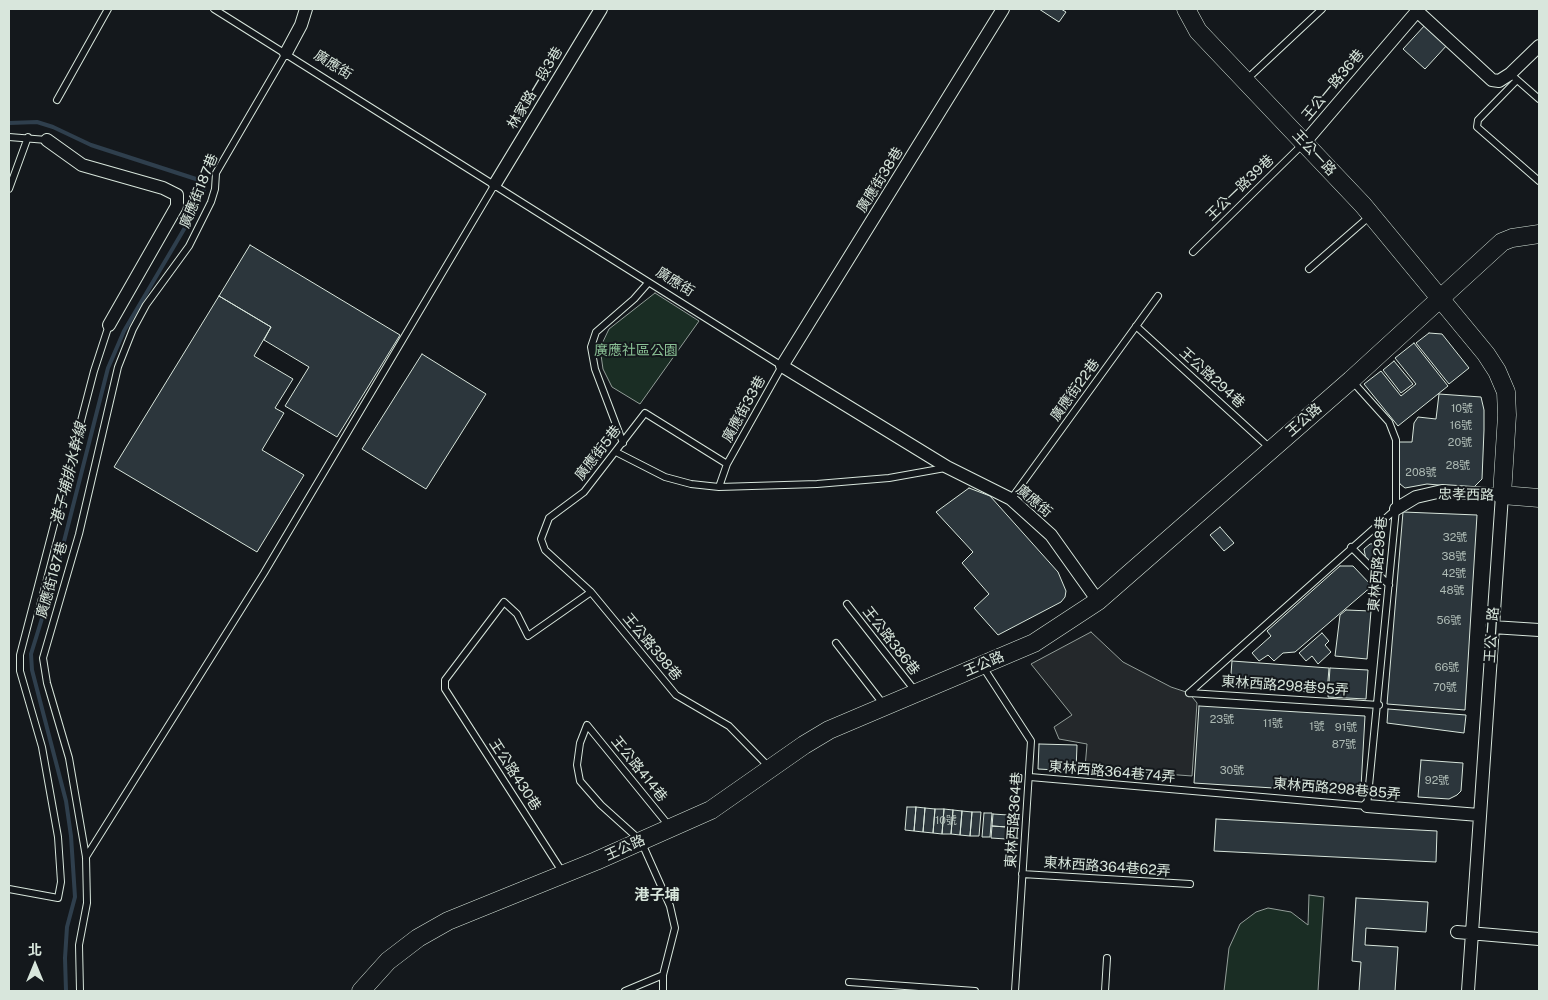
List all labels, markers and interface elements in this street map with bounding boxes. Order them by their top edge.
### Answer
street label: 林家路一段3巷 [504,44,566,132]
street label: 王公一路36巷 [1298,46,1368,124]
street label: 廣應街 [311,47,355,83]
street label: 王公一路 [1289,127,1339,179]
street label: 廣應街38巷 [853,144,907,216]
street label: 廣應街187巷 [176,151,222,231]
street label: 王公一路39巷 [1203,152,1277,224]
street label: 廣應街 [653,264,697,300]
park label: 廣應社區公園 [594,343,678,359]
street label: 王公路294巷 [1176,344,1248,412]
street label: 廣應街22巷 [1047,356,1103,424]
street label: 廣應街33巷 [719,373,769,445]
street label: 王公路 [1283,400,1325,440]
house number: 10號 [1451,402,1473,416]
house number: 16號 [1450,419,1472,433]
water label: 港子埔排水幹線 [48,421,90,527]
street label: 廣應街5巷 [571,422,625,484]
house number: 20號 [1448,436,1472,450]
house number: 28號 [1446,459,1470,473]
house number: 208號 [1405,466,1437,480]
street label: 廣應街 [1013,481,1055,521]
street label: 忠孝西路 [1438,486,1494,504]
street label: 東林西路298巷 [1365,515,1391,613]
house number: 32號 [1443,531,1467,545]
street label: 廣應街187巷 [33,540,71,620]
house number: 38號 [1442,550,1466,564]
house number: 42號 [1442,567,1466,581]
house number: 48號 [1439,584,1465,598]
street label: 王公路386巷 [859,603,923,679]
street label: 王公二路 [1482,606,1502,664]
street label: 王公路398巷 [619,610,685,684]
house number: 56號 [1437,614,1461,628]
street label: 王公路 [961,648,1007,680]
house number: 66號 [1435,661,1459,675]
street label: 東林西路298巷95弄 [1221,673,1349,699]
house number: 70號 [1433,681,1457,695]
house number: 23號 [1210,713,1234,727]
house number: 11號 [1263,717,1283,731]
house number: 1號 [1309,720,1325,734]
house number: 91號 [1335,721,1357,735]
street label: 王公路414巷 [608,733,670,805]
street label: 王公路430巷 [486,736,544,814]
house number: 87號 [1332,738,1356,752]
street label: 東林西路364巷74弄 [1048,758,1176,786]
house number: 30號 [1220,764,1244,778]
street label: 東林西路364巷 [1002,771,1026,869]
house number: 92號 [1425,774,1449,788]
street label: 東林西路298巷85弄 [1272,775,1402,803]
house number: 10號 [935,814,957,828]
street label: 王公路 [602,832,648,864]
street label: 東林西路364巷62弄 [1043,854,1171,880]
district label: 港子埔 [635,886,679,904]
north arrow [10,940,60,990]
text: 北 [28,942,42,958]

